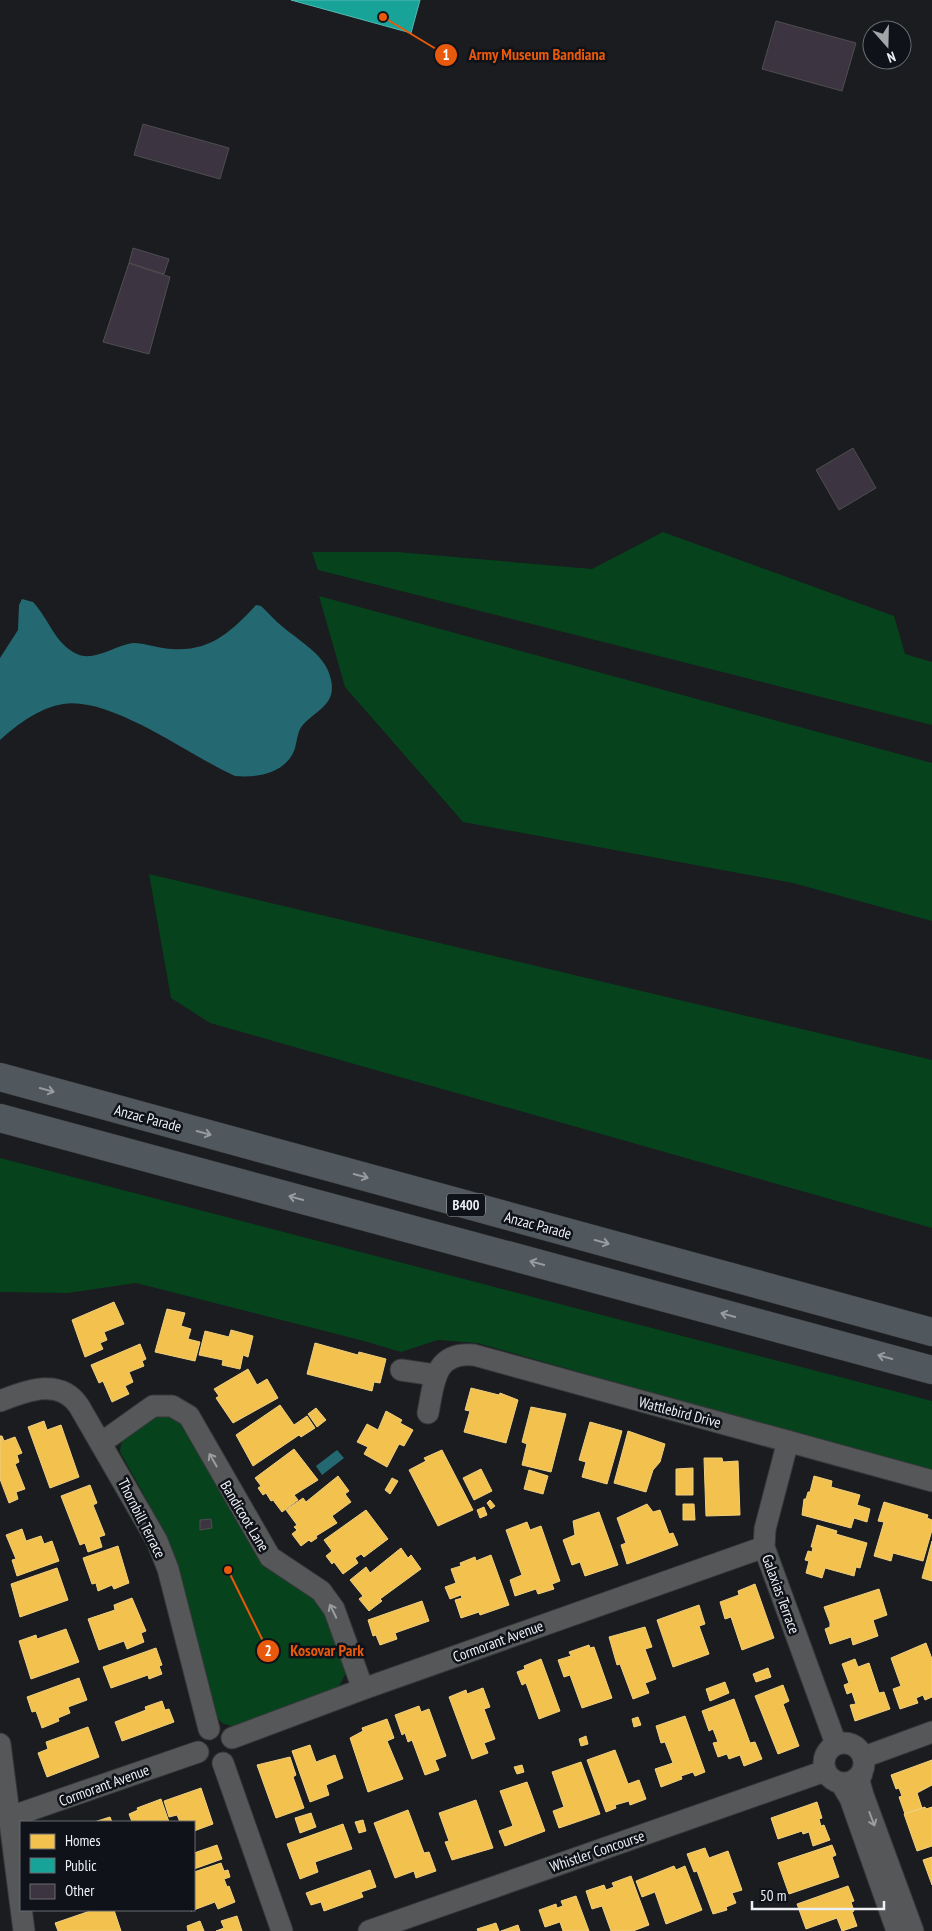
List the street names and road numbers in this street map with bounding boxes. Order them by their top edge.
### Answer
street label: Anzac Parade [112,1100,184,1136]
road number: B400 [447,1194,485,1216]
street label: Anzac Parade [502,1207,574,1243]
street label: Wattlebird Drive [637,1392,723,1432]
street label: Thornbill Terrace [114,1475,170,1561]
street label: Bandicoot Lane [216,1477,274,1555]
street label: Galaxias Terrace [758,1552,804,1636]
street label: Cormorant Avenue [450,1616,546,1666]
street label: Cormorant Avenue [56,1760,152,1810]
street label: Whistler Concourse [547,1826,647,1876]

